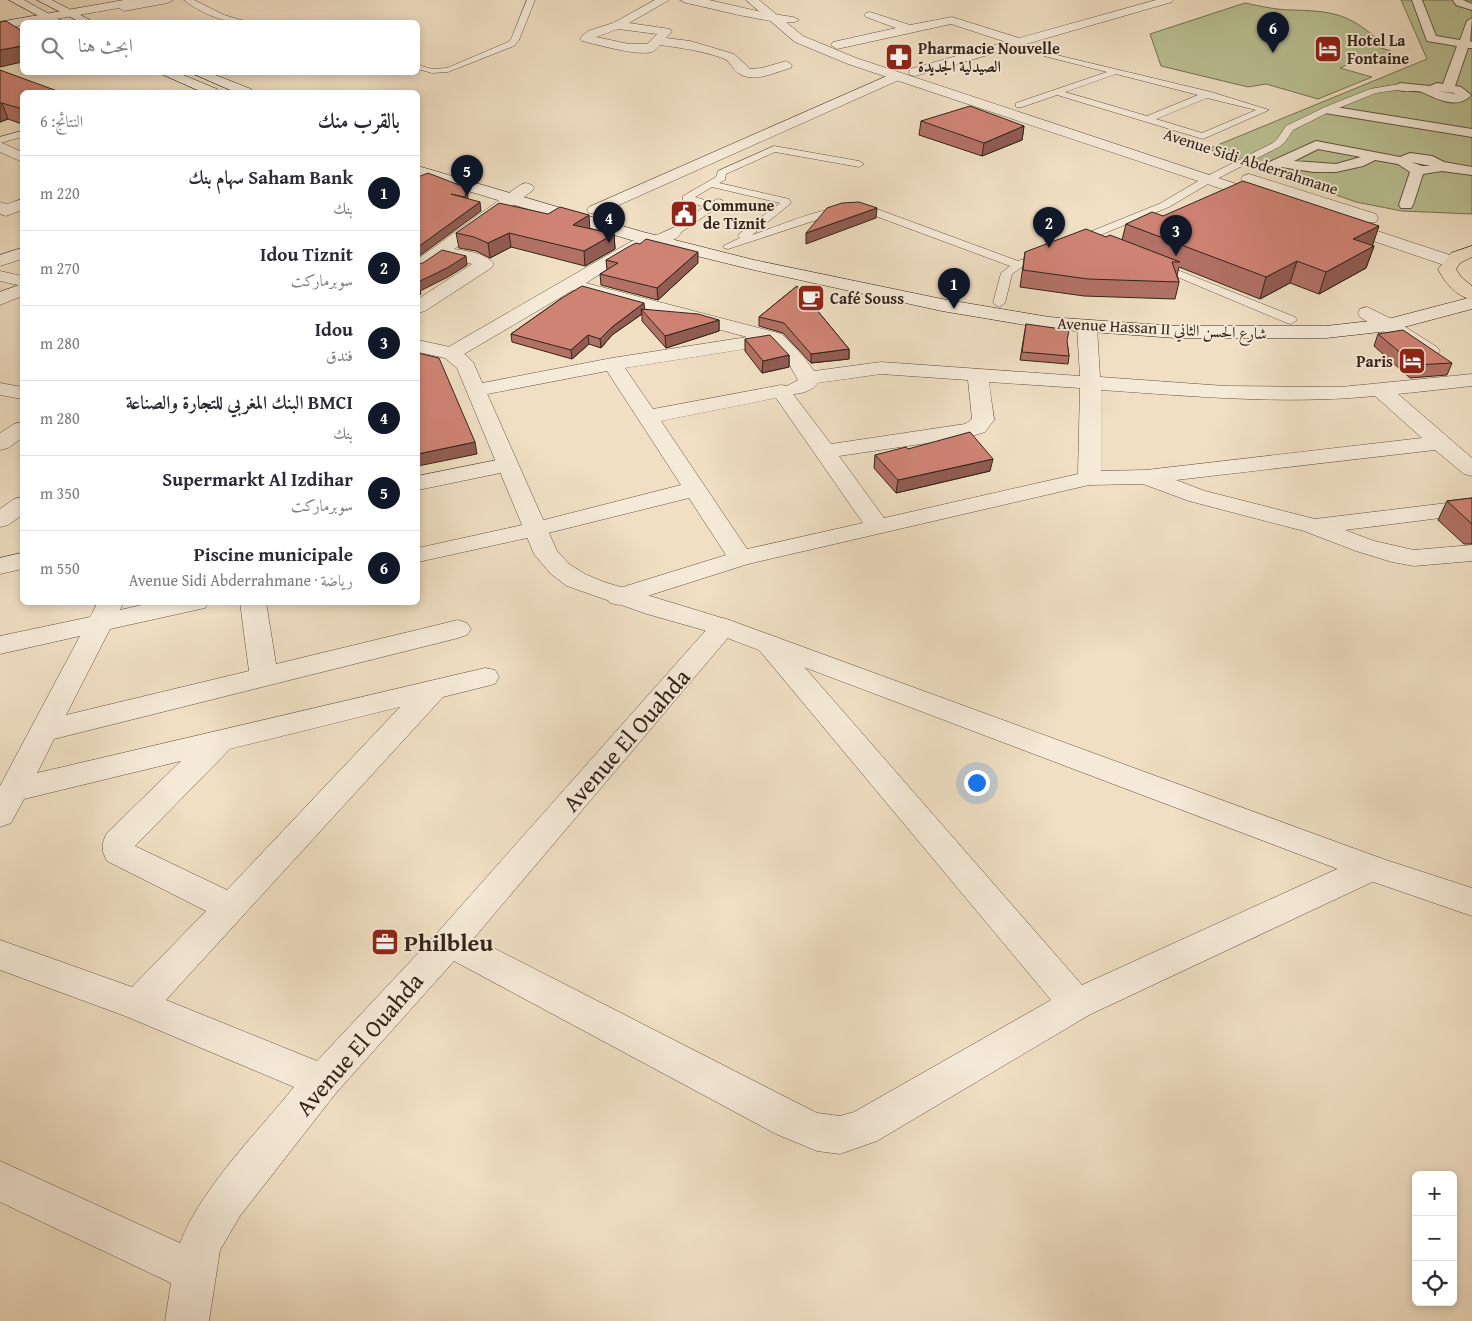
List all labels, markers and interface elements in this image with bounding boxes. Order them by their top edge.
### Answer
pin: 6 [1257,12,1289,53]
search box [20,20,420,75]
place label: Hotel La Fontaine [1347,28,1409,70]
text: ابحث هنا [78,31,133,59]
icon: search [38,34,66,62]
hotel icon: Hotel La Fontaine [1313,34,1343,64]
place label: Pharmacie Nouvelle الصيدلية الجديدة [918,36,1060,78]
pharmacy icon: Pharmacie Nouvelle الصيدلية الجديدة [884,42,914,72]
text: بالقرب منك [318,105,400,136]
text: النتائج: 6 [40,109,83,133]
street label: Avenue Sidi Abderrahmane [1161,121,1341,201]
pin: 5 [451,155,483,196]
text: Saham Bank سهام بنك [188,163,353,191]
text: 220 m [40,181,80,205]
text: 1 [380,181,388,205]
place label: Commune de Tiznit [703,193,775,235]
text: بنك [333,196,353,220]
public building icon: Commune de Tiznit [669,199,699,229]
pin: 4 [593,202,625,243]
pin: 2 [1033,207,1065,248]
pin: 3 [1160,215,1192,256]
text: Idou Tiznit [260,240,353,268]
text: 270 m [40,256,80,280]
text: 2 [380,256,388,280]
text: سوبرماركت [291,268,353,292]
pin: 1 [938,268,970,309]
cafe icon: Café Souss [796,283,826,313]
place label: Café Souss [830,286,904,310]
street label: Avenue Hassan II شارع الحسن الثاني [1056,311,1267,347]
text: Idou [315,315,353,343]
text: 280 m [40,331,80,355]
text: 3 [380,331,388,355]
text: فندق [326,343,353,367]
hotel icon: Paris [1397,346,1427,376]
place label: Paris [1356,349,1393,373]
text: BMCI البنك المغربي للتجارة والصناعة [126,388,353,416]
text: 280 m [40,406,80,430]
text: 4 [380,406,388,430]
text: بنك [333,421,353,445]
text: Supermarkt Al Izdihar [162,465,353,493]
text: 350 m [40,481,80,505]
text: 5 [380,481,388,505]
text: سوبرماركت [291,493,353,517]
text: Piscine municipale [194,540,353,568]
text: 550 m [40,556,80,580]
text: 6 [380,556,388,580]
text: رياضة · Avenue Sidi Abderrahmane [129,568,353,592]
street label: Avenue El Ouahda [554,660,699,819]
your location [964,770,990,796]
place label: Philbleu [404,925,493,960]
office icon: Philbleu [370,927,400,957]
street label: Avenue El Ouahda [287,964,432,1123]
map controls [1412,1171,1457,1306]
button: + [1412,1171,1457,1216]
button: − [1412,1216,1457,1261]
button: locate [1412,1261,1457,1306]

